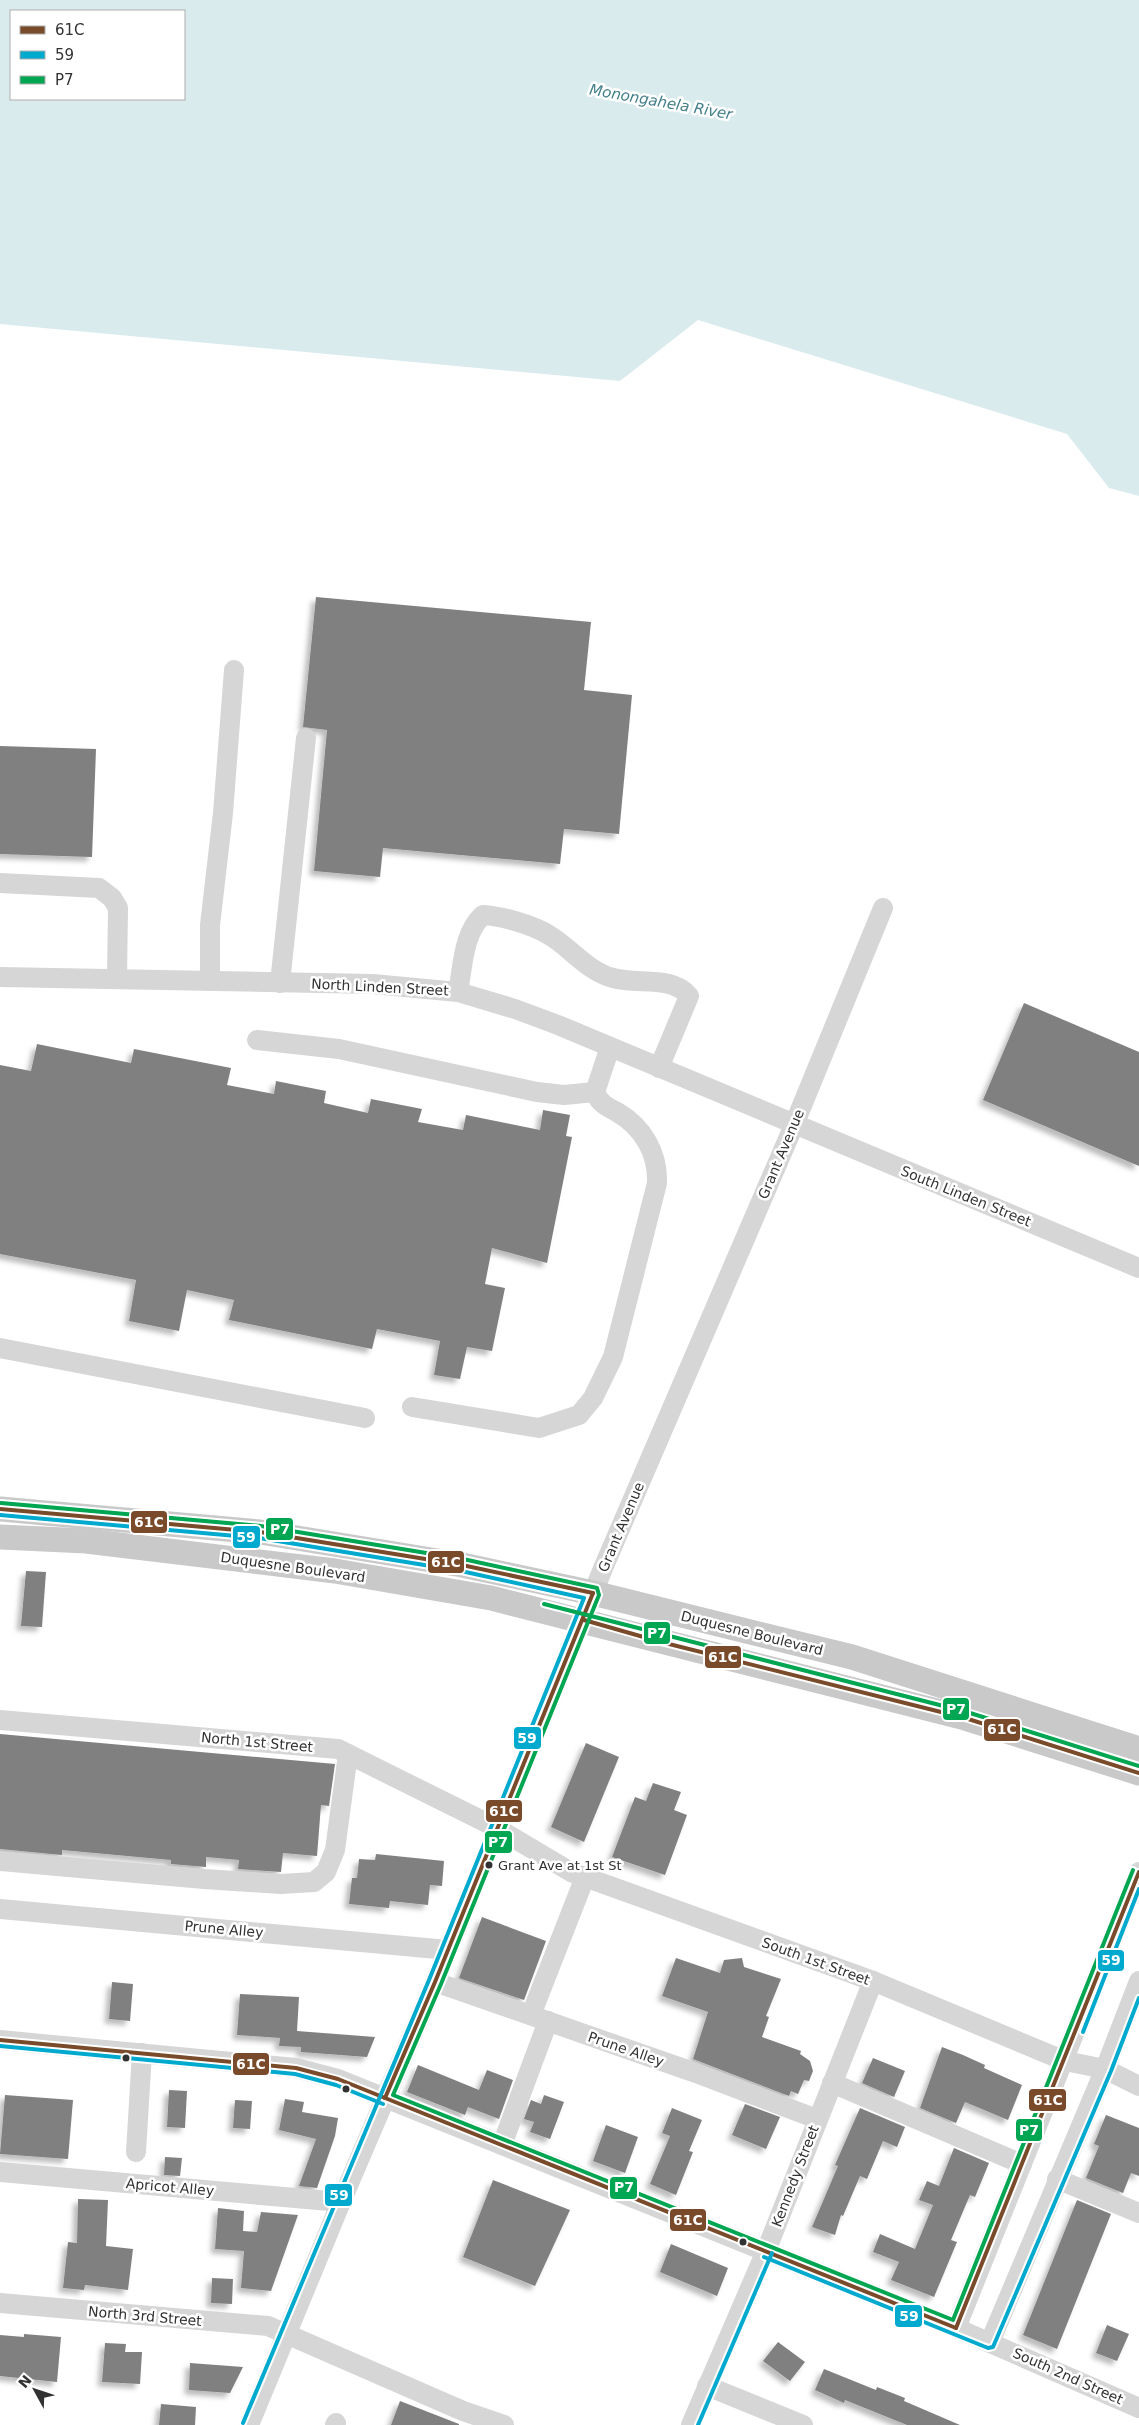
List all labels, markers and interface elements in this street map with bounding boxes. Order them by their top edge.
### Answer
legend [10,10,185,100]
text: 61C [55,21,85,39]
text: 59 [55,46,74,64]
text: P7 [55,71,74,89]
water label: Monongahela River [588,81,735,124]
street label: North Linden Street [311,975,450,999]
street label: Grant Avenue [755,1107,807,1201]
street label: South Linden Street [899,1163,1034,1230]
street label: Grant Avenue [595,1480,647,1574]
line badge: 61C [130,1510,168,1534]
text: 61C [134,1514,164,1530]
line badge: P7 [265,1517,294,1541]
text: P7 [270,1521,290,1537]
line badge: 59 [232,1525,261,1549]
text: 59 [236,1529,256,1545]
street label: Duquesne Boulevard [220,1549,366,1585]
line badge: 61C [427,1550,465,1574]
text: 61C [431,1554,461,1570]
street label: Duquesne Boulevard [679,1608,825,1658]
line badge: P7 [643,1621,671,1645]
text: P7 [647,1625,667,1641]
line badge: 61C [704,1645,742,1669]
text: 61C [708,1649,738,1665]
line badge: P7 [942,1697,970,1721]
text: P7 [946,1701,966,1717]
line badge: 61C [983,1718,1021,1742]
text: 61C [987,1721,1017,1737]
line badge: 59 [513,1726,542,1750]
street label: North 1st Street [200,1729,314,1755]
text: 59 [517,1730,537,1746]
line badge: 61C [485,1799,523,1823]
text: 61C [489,1803,519,1819]
line badge: P7 [484,1830,513,1854]
text: P7 [488,1834,508,1850]
place label: Grant Ave at 1st St [498,1858,622,1873]
marker: Grant Ave at 1st St [484,1860,494,1870]
street label: Prune Alley [184,1918,264,1940]
street label: South 1st Street [760,1934,873,1988]
line badge: 59 [1097,1949,1125,1972]
text: 59 [1101,1952,1121,1968]
street label: Prune Alley [586,2029,666,2069]
line badge: 61C [232,2052,270,2076]
unlabelled marker [121,2053,131,2063]
text: 61C [236,2056,266,2072]
unlabelled marker [341,2084,351,2094]
line badge: 61C [1028,2088,1067,2112]
text: 61C [1033,2092,1063,2108]
line badge: P7 [1015,2118,1043,2142]
street label: Kennedy Street [768,2122,822,2229]
text: P7 [1019,2122,1039,2138]
street label: Apricot Alley [125,2175,215,2199]
line badge: P7 [609,2176,638,2200]
text: P7 [614,2179,634,2195]
line badge: 59 [324,2183,353,2207]
text: 59 [329,2187,349,2203]
line badge: 61C [669,2208,707,2232]
text: 61C [673,2212,703,2228]
unlabelled marker [738,2237,748,2247]
street label: North 3rd Street [88,2303,203,2329]
line badge: 59 [894,2304,923,2328]
text: 59 [899,2308,919,2324]
street label: South 2nd Street [1010,2345,1126,2408]
north arrow [10,2365,60,2415]
text: N [15,2372,35,2391]

